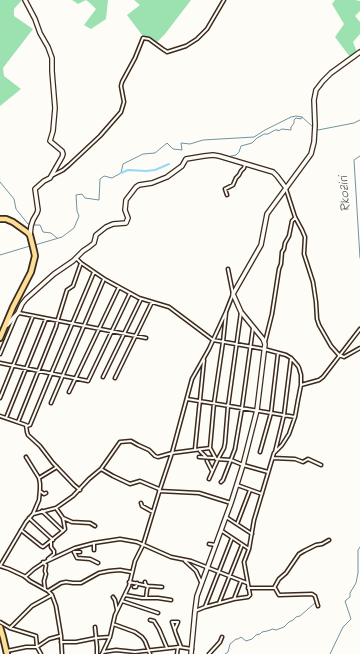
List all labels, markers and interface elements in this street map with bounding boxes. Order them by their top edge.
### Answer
water label: Rkoziri [336,175,356,213]

